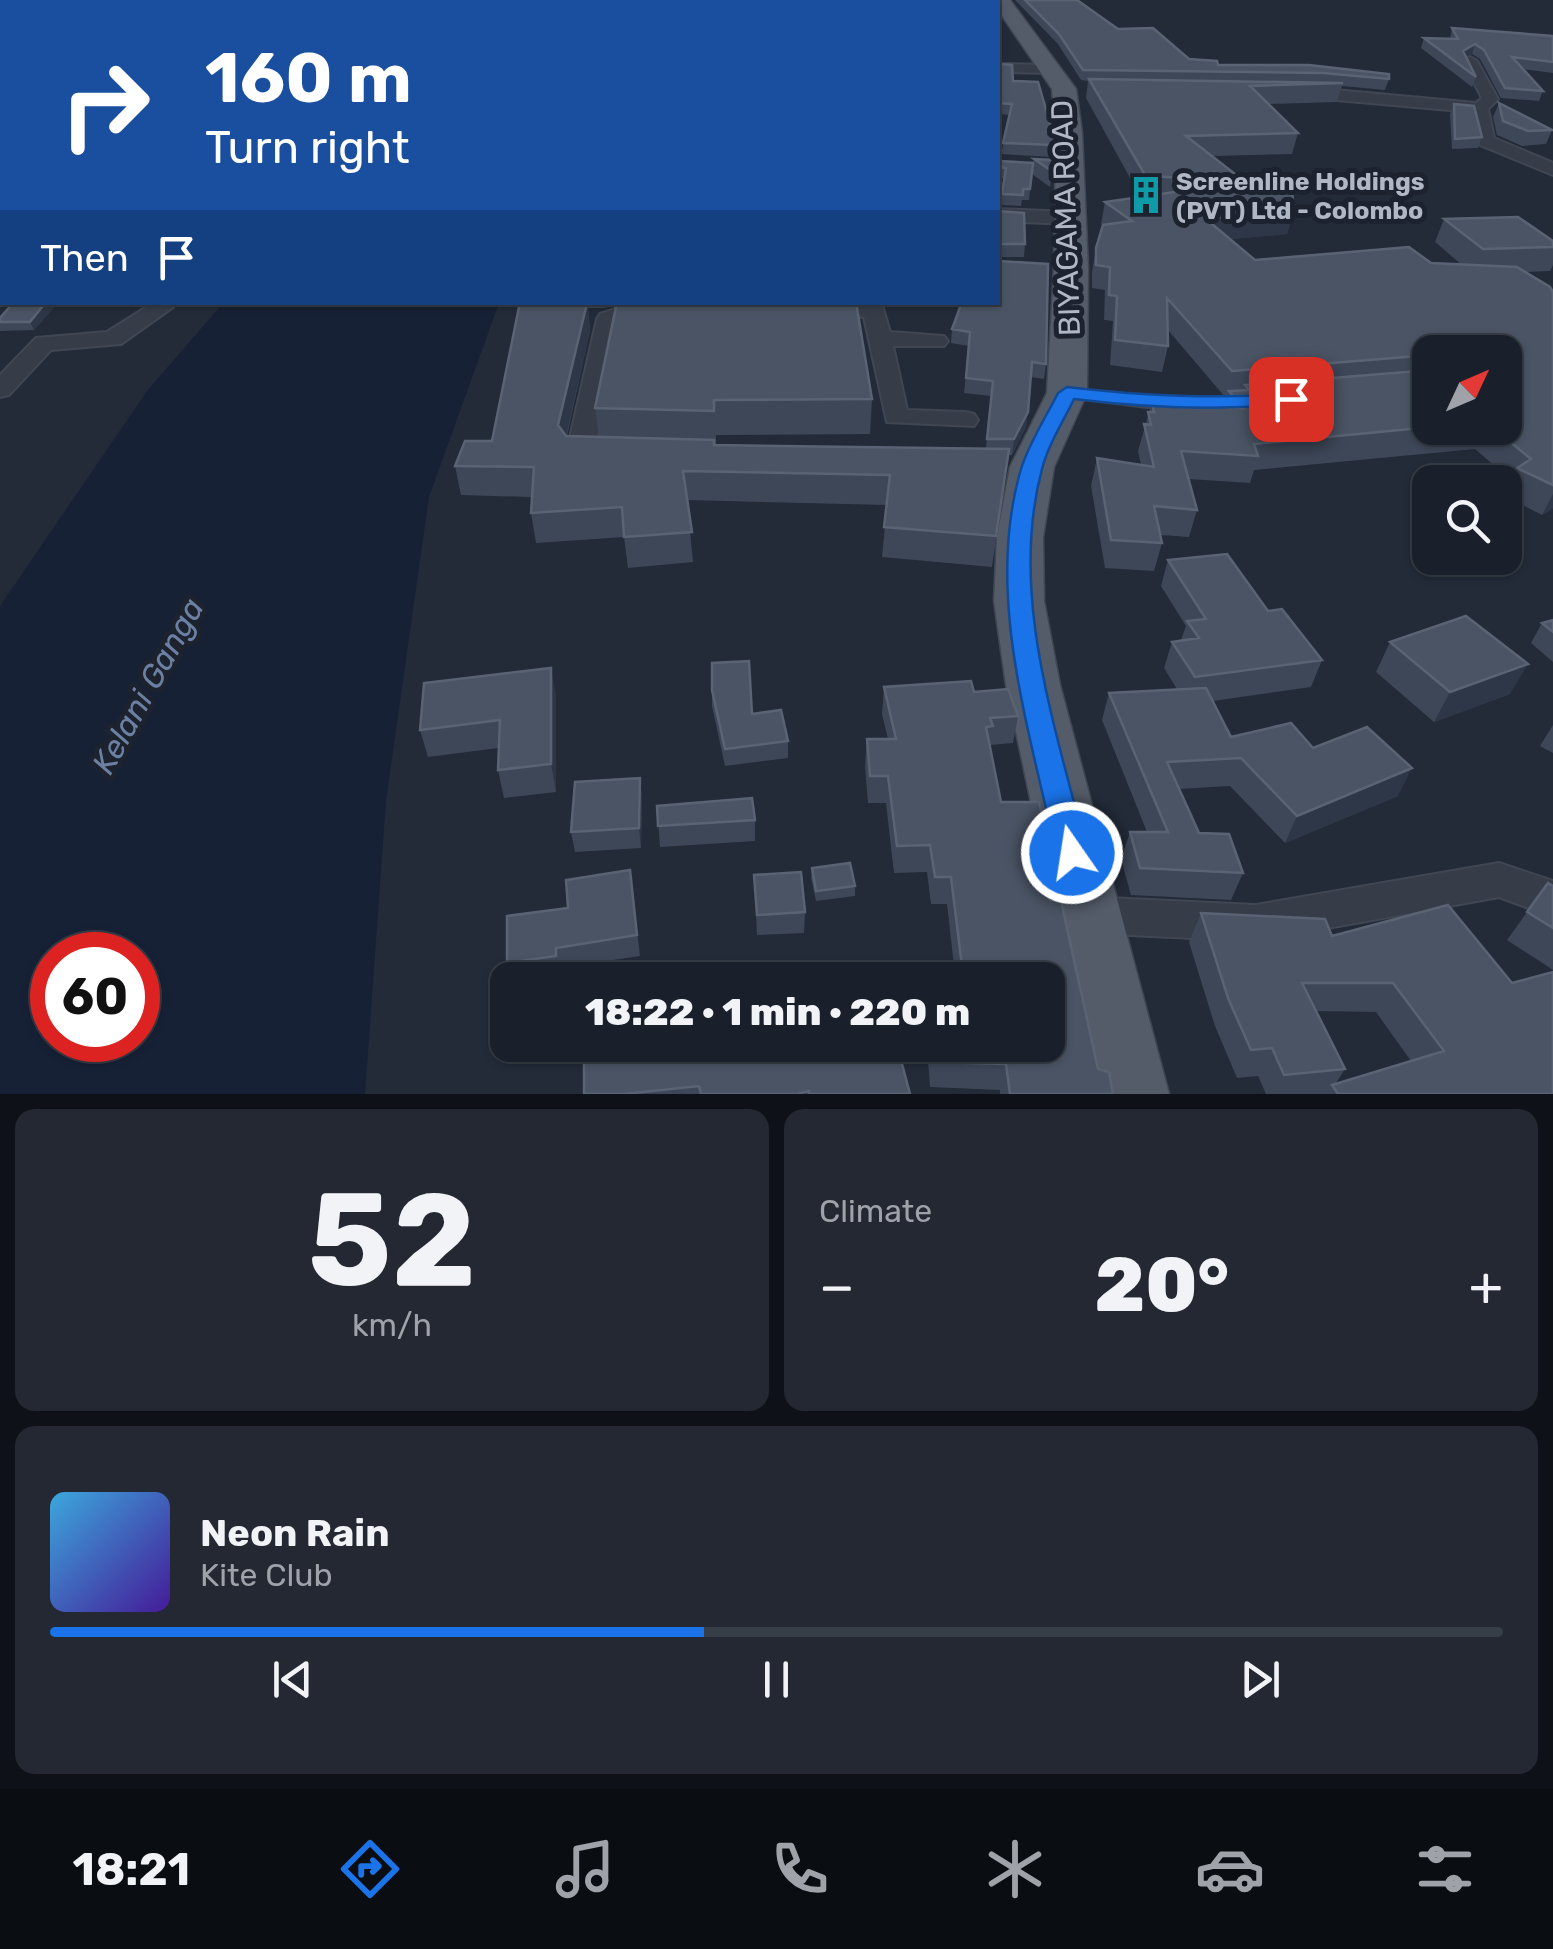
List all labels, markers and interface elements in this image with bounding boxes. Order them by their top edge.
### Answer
text: 160 m [205,37,412,120]
icon: right [40,40,170,170]
street label: BIYAGAMA ROAD [1044,99,1088,337]
text: Turn right [205,121,409,174]
place label: Screenline Holdings (PVT) Ltd - Colombo [1176,167,1425,225]
building icon: Screenline Holdings (PVT) Ltd - Colombo [1125,174,1167,216]
icon: arrive [149,230,204,285]
text: Then [40,235,129,281]
north arrow [1412,335,1522,445]
map controls [1412,335,1522,575]
pin [1249,357,1334,442]
icon: arrive [1264,372,1319,427]
button: search [1412,465,1522,575]
water label: Kelani Ganga [84,591,212,781]
position arrow [1020,801,1124,905]
speed limit sign: 60 [30,932,160,1062]
text: 18:22 · 1 min · 220 m [585,989,970,1035]
text: 52 [308,1163,476,1318]
text: Climate [819,1192,932,1230]
text: 20° [1094,1241,1229,1330]
text: − [819,1254,855,1319]
text: + [1469,1254,1503,1319]
text: km/h [352,1306,432,1344]
text: Neon Rain [200,1510,390,1556]
text: Kite Club [200,1556,333,1594]
icon: previous [265,1652,320,1707]
icon: pause [749,1652,804,1707]
icon: next [1233,1652,1288,1707]
icon: directions [335,1834,405,1904]
icon: music [550,1834,620,1904]
icon: phone [765,1834,835,1904]
icon: climate [980,1834,1050,1904]
icon: car [1195,1834,1265,1904]
icon: filters [1410,1834,1480,1904]
text: 18:21 [73,1843,190,1896]

